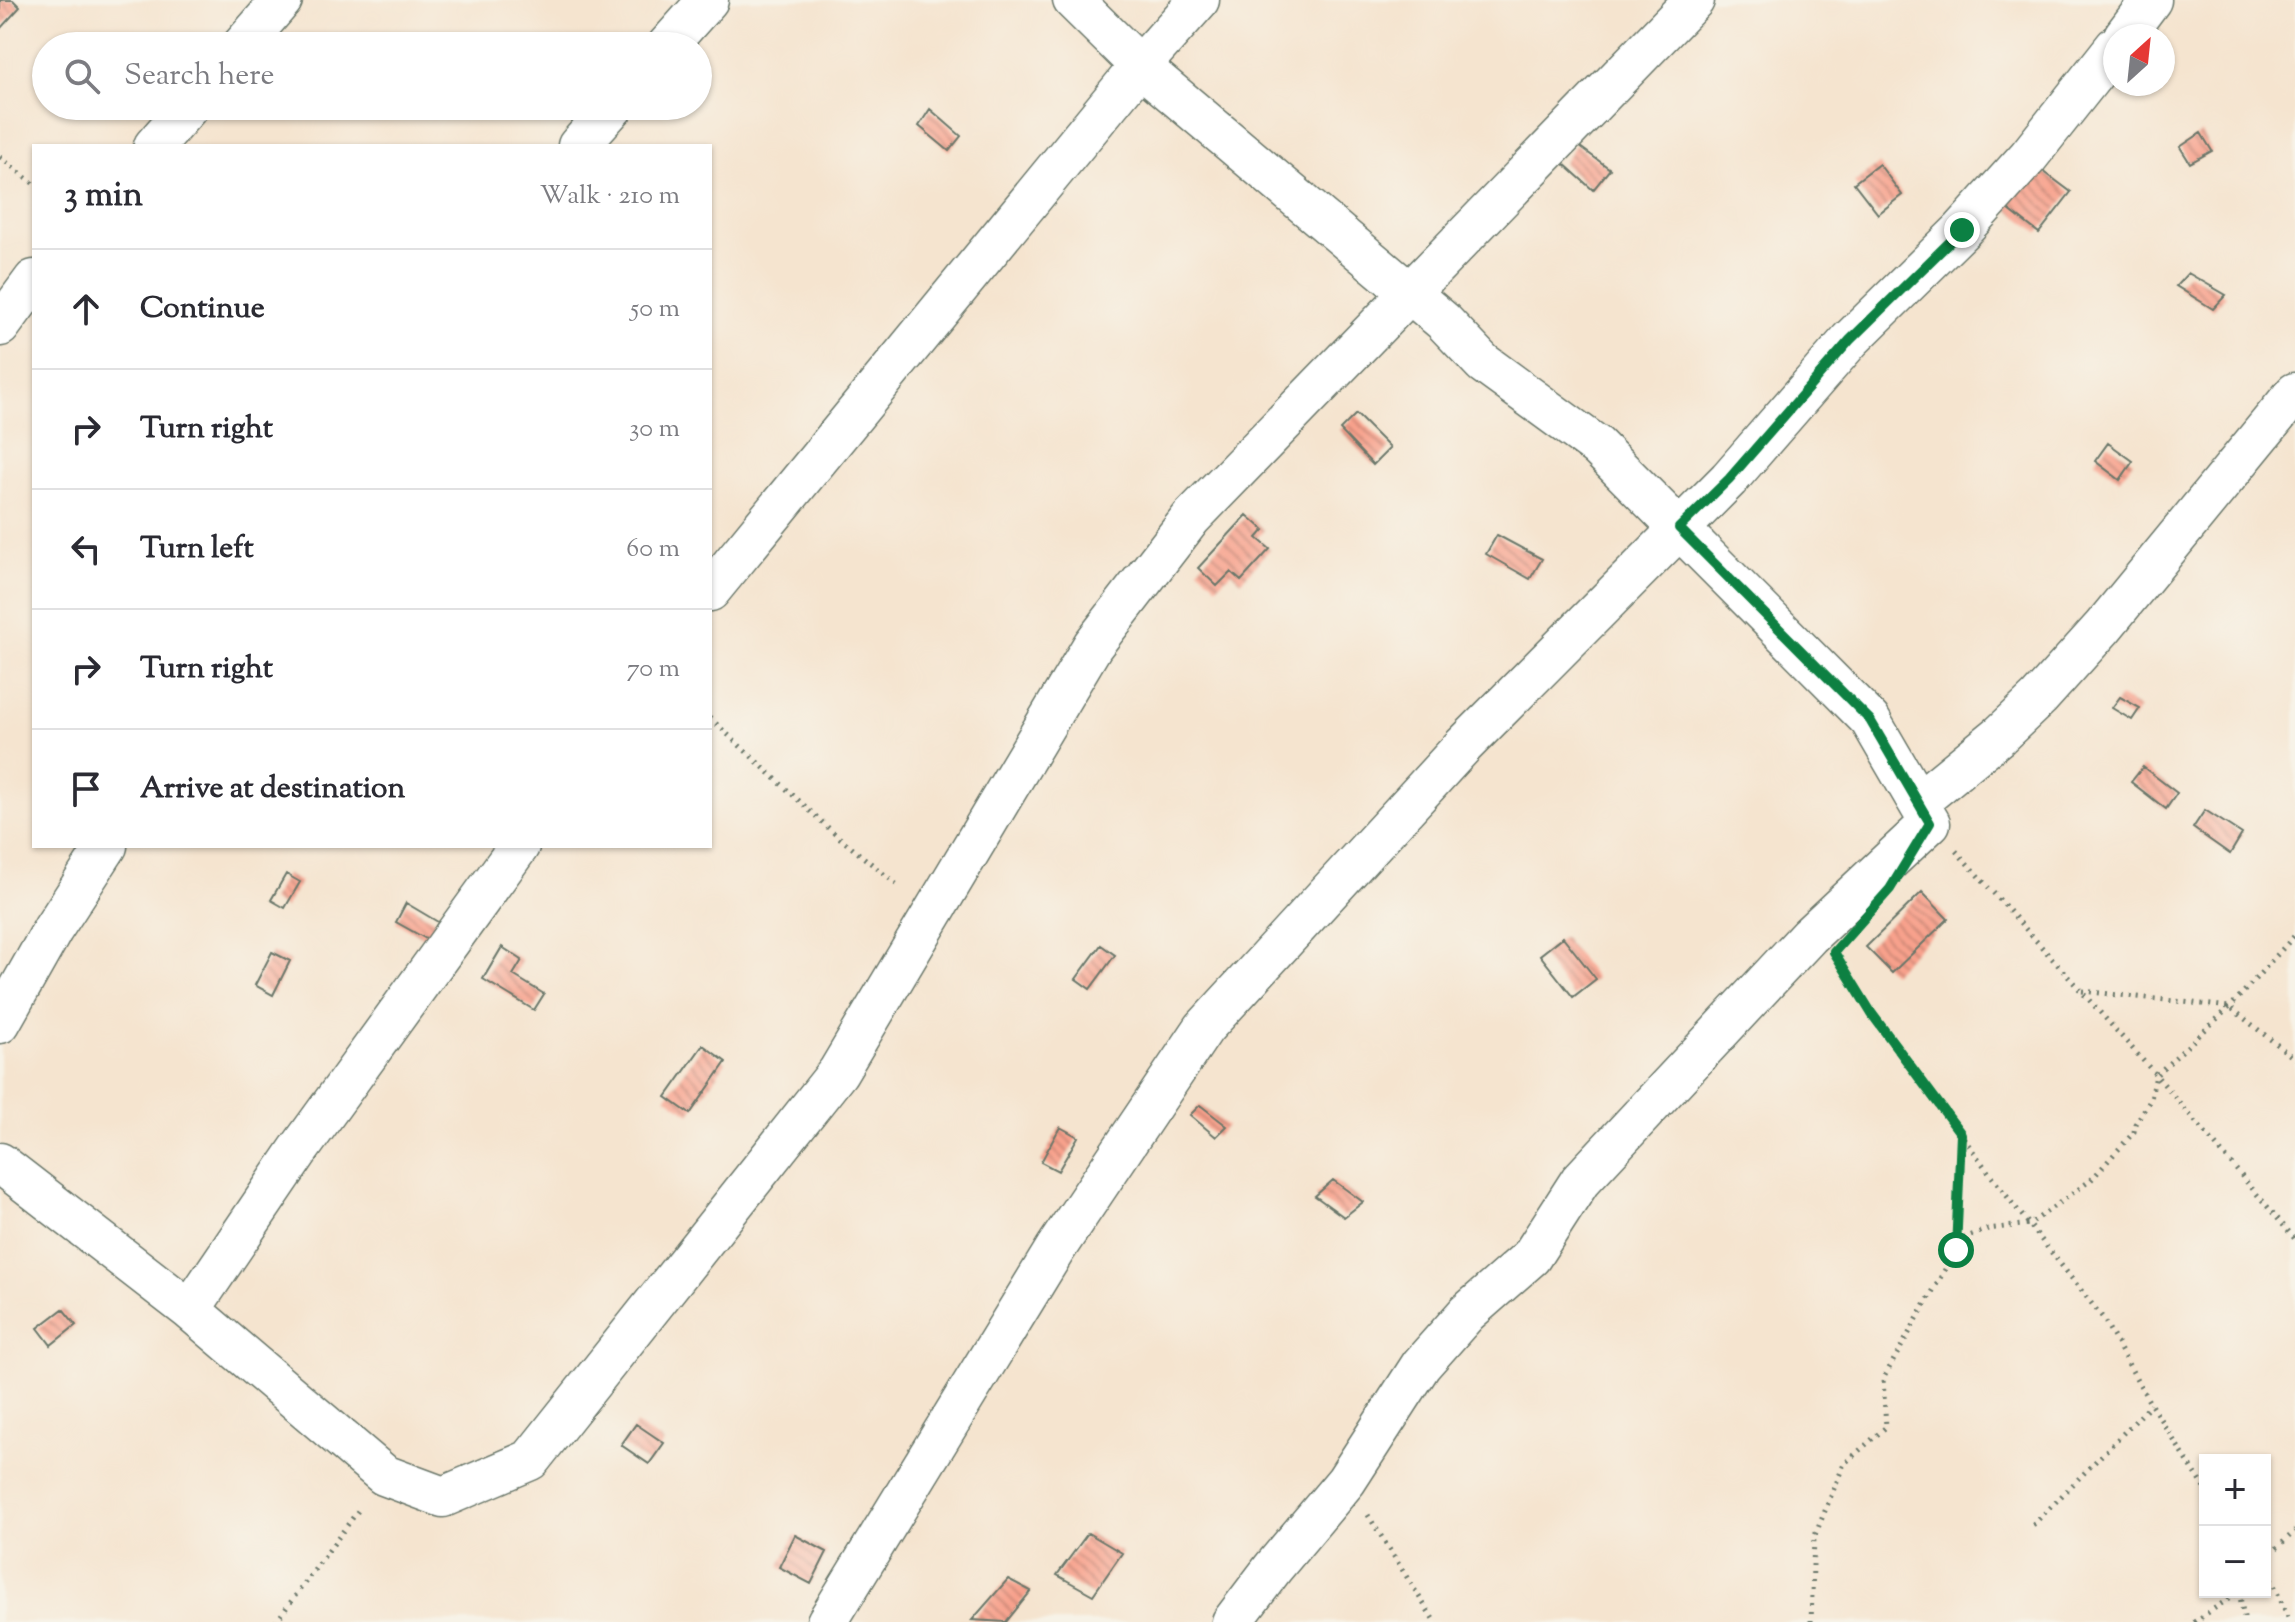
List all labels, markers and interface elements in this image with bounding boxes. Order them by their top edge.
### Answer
north arrow [2103,24,2175,96]
search box [32,32,712,120]
icon: search [60,54,104,98]
text: Search here [124,55,274,98]
text: 3 min [64,172,143,221]
text: Walk · 210 m [540,178,680,215]
route end [1944,212,1980,248]
icon: ahead [64,287,108,331]
text: Continue [140,288,265,331]
text: 50 m [630,291,680,328]
icon: right [64,407,108,451]
text: Turn right [140,408,273,451]
text: 30 m [629,411,680,448]
icon: left [64,527,108,571]
text: Turn left [140,528,254,571]
text: 60 m [626,531,680,568]
icon: right [64,647,108,691]
text: Turn right [140,648,273,691]
text: 70 m [627,651,680,688]
icon: arrive [64,767,108,811]
text: Arrive at destination [140,768,405,811]
route start [1938,1232,1974,1268]
map controls [2199,1454,2271,1598]
button: + [2199,1454,2271,1526]
button: − [2199,1526,2271,1598]

